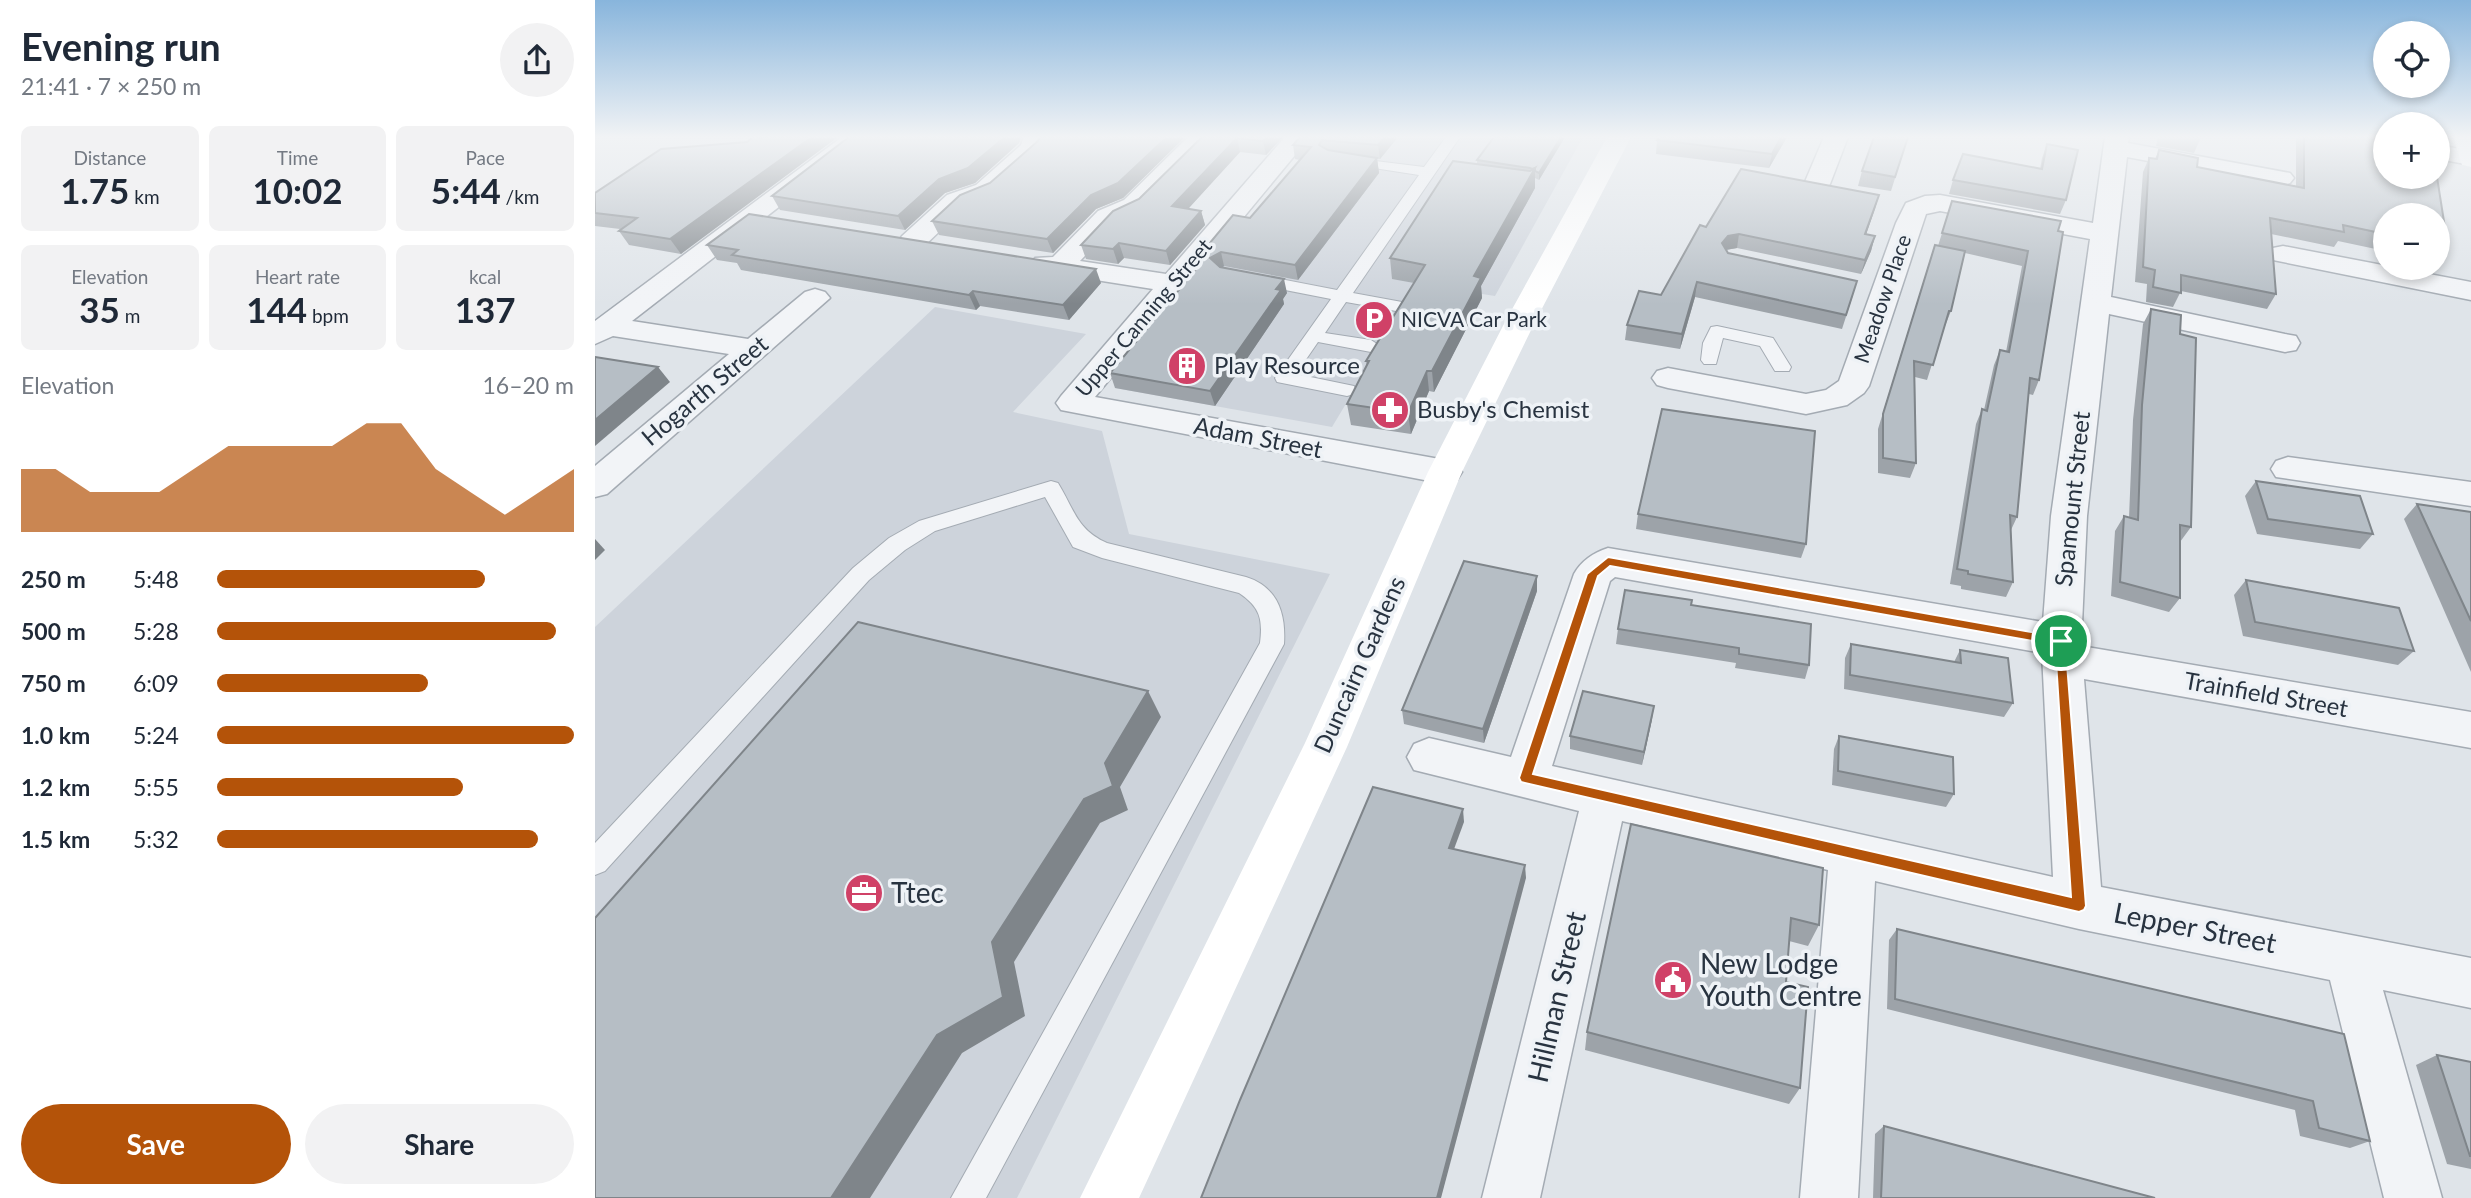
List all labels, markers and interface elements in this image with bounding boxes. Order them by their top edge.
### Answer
map controls [2373,21,2450,280]
button: locate [2373,21,2450,98]
text: Evening run [21,23,221,69]
button: share [500,23,574,97]
text: 21:41 · 7 × 250 m [21,72,201,100]
button: + [2373,112,2450,189]
text: Distance [73,146,146,169]
text: Time [277,146,318,169]
text: Pace [465,146,505,169]
text: 1.75 [60,169,129,211]
text: 10:02 [252,169,343,211]
text: 5:44 [431,169,501,211]
text: km [129,185,160,208]
text: /km [501,185,539,208]
button: − [2373,203,2450,280]
street label: Meadow Place [1848,231,1915,366]
street label: Upper Canning Street [1069,233,1217,401]
text: Elevation [71,265,148,288]
text: Heart rate [255,265,340,288]
text: kcal [469,265,501,288]
text: 35 [79,288,120,330]
text: 144 [246,288,307,330]
text: 137 [455,288,516,330]
parking icon: NICVA Car Park [1353,299,1395,341]
text: m [120,304,140,327]
text: bpm [307,304,349,327]
place label: NICVA Car Park [1401,306,1547,331]
street label: Hogarth Street [635,328,773,451]
building icon: Play Resource [1166,345,1208,387]
place label: Play Resource [1214,350,1360,379]
text: Elevation [21,371,114,399]
text: 16–20 m [482,371,574,399]
pharmacy icon: Busby's Chemist [1369,389,1411,431]
place label: Busby's Chemist [1417,394,1590,423]
street label: Spamount Street [2048,409,2095,588]
street label: Adam Street [1191,410,1325,463]
text: 250 m [21,565,86,593]
text: 5:48 [133,565,179,593]
street label: Duncairn Gardens [1307,572,1410,757]
pin [2031,611,2091,671]
text: 500 m [21,617,86,645]
text: 5:28 [133,617,179,645]
icon: arrive [2042,622,2080,660]
street label: Trainfield Street [2182,665,2351,722]
text: 750 m [21,669,86,697]
text: 6:09 [133,669,179,697]
text: 1.0 km [21,721,90,749]
text: 5:24 [133,721,179,749]
text: 1.2 km [21,773,90,801]
text: 5:55 [133,773,179,801]
text: 1.5 km [21,825,90,853]
text: 5:32 [133,825,179,853]
office icon: Ttec [843,872,885,914]
place label: Ttec [891,875,944,909]
street label: Lepper Street [2111,895,2279,959]
street label: Hillman Street [1520,908,1592,1086]
place label: New Lodge Youth Centre [1700,946,1862,1012]
public building icon: New Lodge Youth Centre [1652,959,1694,1001]
button: Save [21,1104,291,1184]
button: Share [305,1104,574,1184]

